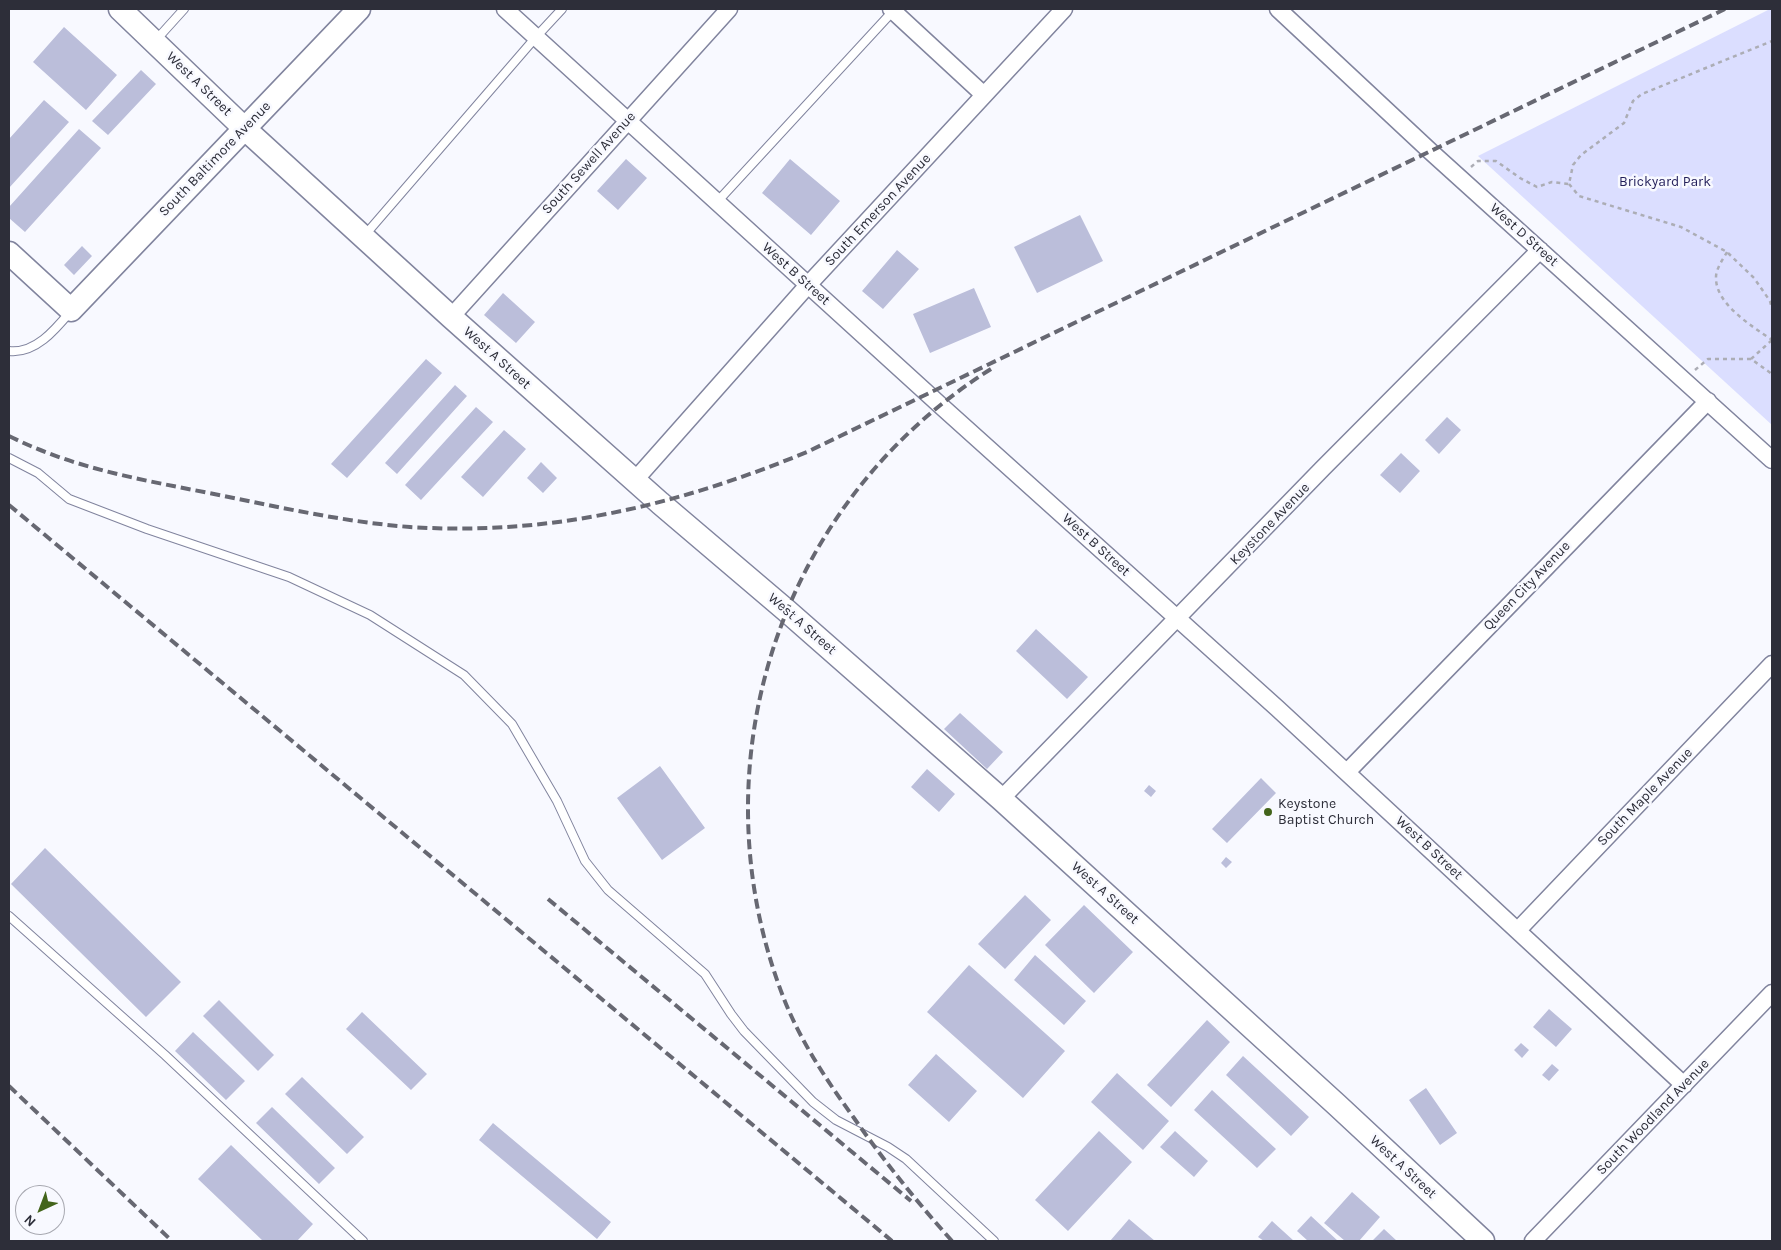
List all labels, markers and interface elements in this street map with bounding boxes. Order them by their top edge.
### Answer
street label: West A Street [163,48,235,120]
street label: South Baltimore Avenue [156,98,274,220]
street label: South Sewell Avenue [539,108,639,218]
street label: South Emerson Avenue [821,150,935,270]
park label: Brickyard Park [1619,174,1711,190]
street label: West D Street [1486,200,1562,270]
street label: West B Street [759,239,833,309]
street label: West A Street [460,323,534,393]
street label: Keystone Avenue [1227,479,1313,569]
street label: West B Street [1059,510,1133,580]
street label: Queen City Avenue [1480,538,1574,634]
street label: West A Street [764,590,840,658]
street label: South Maple Avenue [1594,744,1696,850]
place label: Keystone Baptist Church [1278,796,1374,829]
marker: Keystone Baptist Church [1262,806,1274,818]
street label: West B Street [1392,813,1466,883]
street label: West A Street [1068,858,1142,928]
street label: South Woodland Avenue [1593,1055,1713,1179]
street label: West A Street [1366,1132,1440,1202]
north arrow [15,1185,65,1235]
text: N [21,1211,40,1230]

